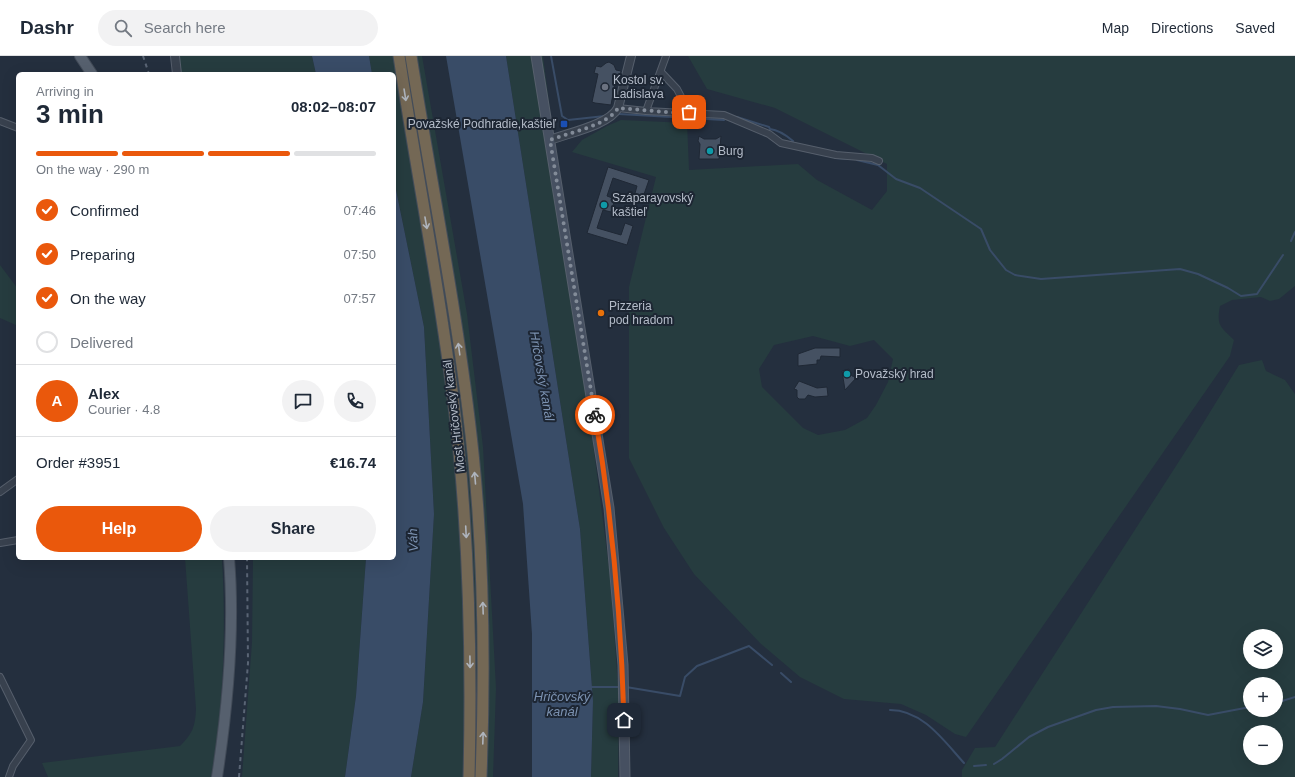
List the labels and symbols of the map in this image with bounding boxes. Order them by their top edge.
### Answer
place label: Kostol sv. Ladislava [613,73,664,101]
marker: Kostol sv. Ladislava [600,82,610,92]
one-way arrow [401,88,409,101]
pin [672,95,706,129]
place label: Považské Podhradie,kaštieľ [408,117,557,131]
marker: Považské Podhradie,kaštieľ [559,119,569,129]
place label: Burg [718,144,743,158]
marker: Burg [705,146,715,156]
place label: Száparayovský kaštieľ [612,191,693,219]
marker: Száparayovský kaštieľ [599,200,609,210]
one-way arrow [422,216,430,229]
place label: Pizzeria pod hradom [609,299,673,327]
marker: Pizzeria pod hradom [596,308,606,318]
water label: Hričovský kanál [527,330,557,423]
one-way arrow [455,343,463,356]
street label: Most Hričovský kanál [440,359,468,473]
place label: Považský hrad [855,367,934,381]
marker: Považský hrad [842,369,852,379]
courier [575,395,615,435]
one-way arrow [471,472,479,485]
one-way arrow [462,525,469,538]
water label: Váh [405,528,421,552]
one-way arrow [479,602,486,615]
one-way arrow [467,655,474,668]
water label: Hričovský kanál [534,689,592,719]
pin [607,703,641,737]
one-way arrow [479,732,487,745]

